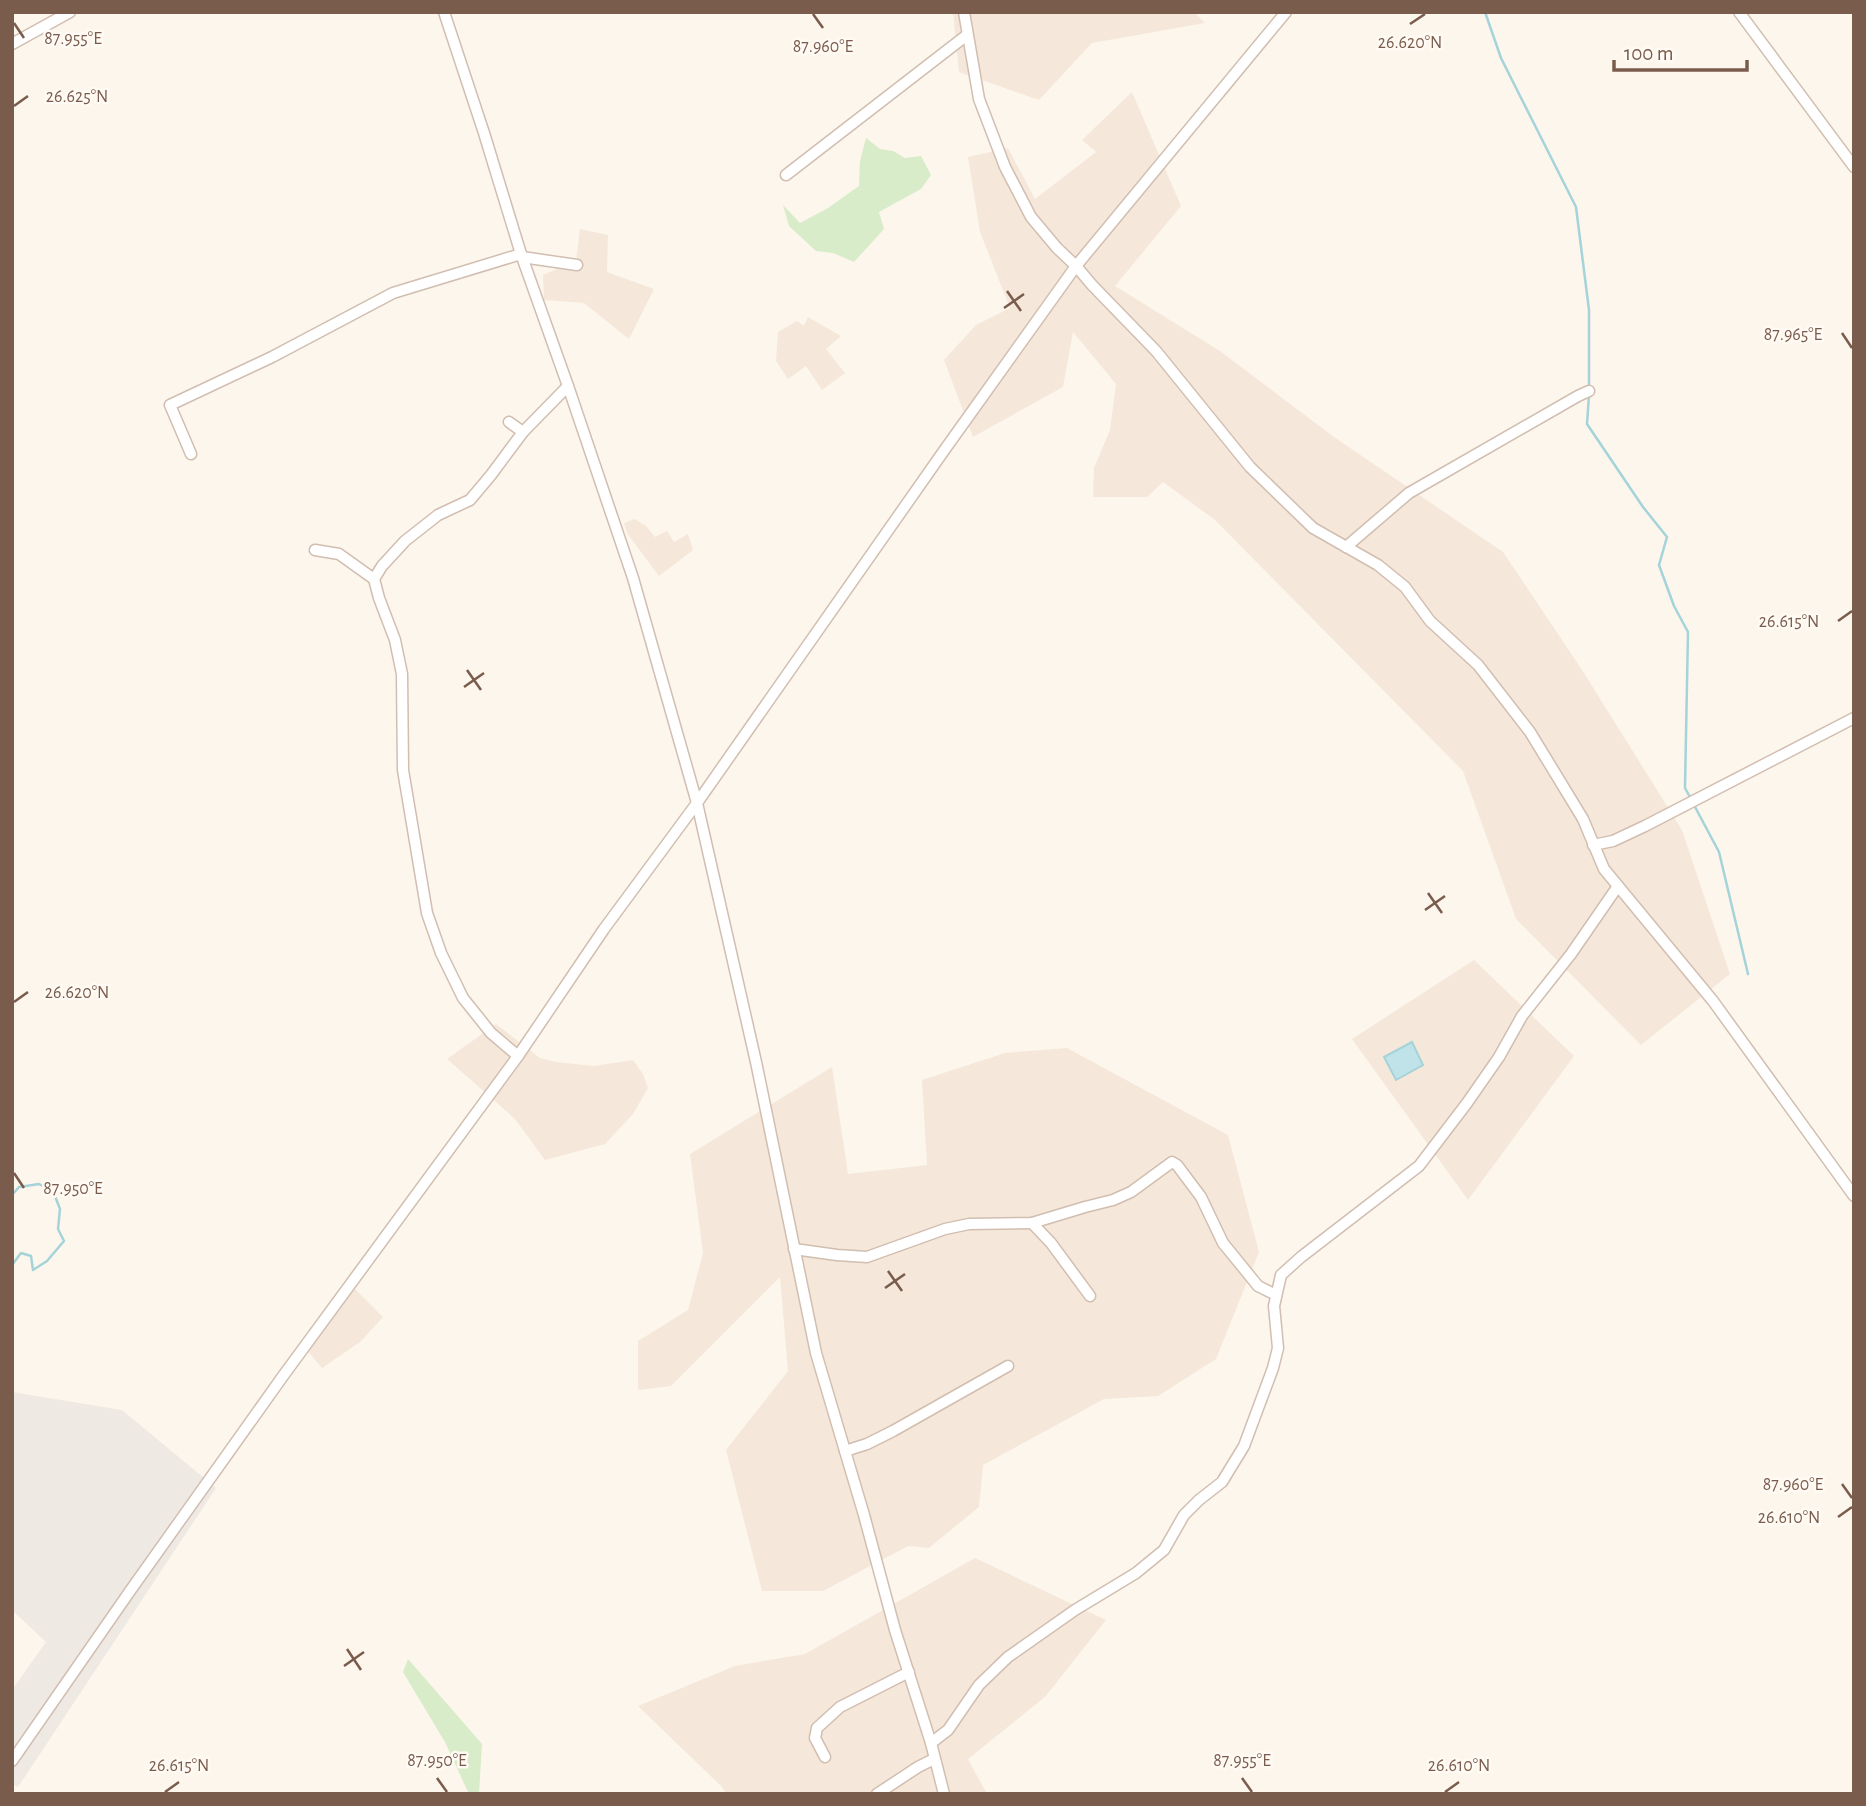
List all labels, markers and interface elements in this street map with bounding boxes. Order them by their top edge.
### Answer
scale bar [1614,28,1747,72]
text: 87.955°E [44,30,102,48]
text: 26.620°N [1378,34,1442,52]
text: 87.960°E [793,38,854,56]
text: 100 m [1624,43,1674,64]
text: 26.625°N [46,88,108,106]
text: 87.965°E [1764,326,1823,344]
text: 26.615°N [1759,613,1819,631]
text: 26.620°N [45,984,109,1002]
text: 87.950°E [43,1180,103,1198]
text: 87.960°E [1763,1476,1824,1494]
text: 26.610°N [1758,1509,1820,1527]
text: 87.950°E [407,1752,467,1770]
text: 87.955°E [1213,1752,1271,1770]
text: 26.615°N [149,1757,209,1775]
text: 26.610°N [1428,1757,1490,1775]

